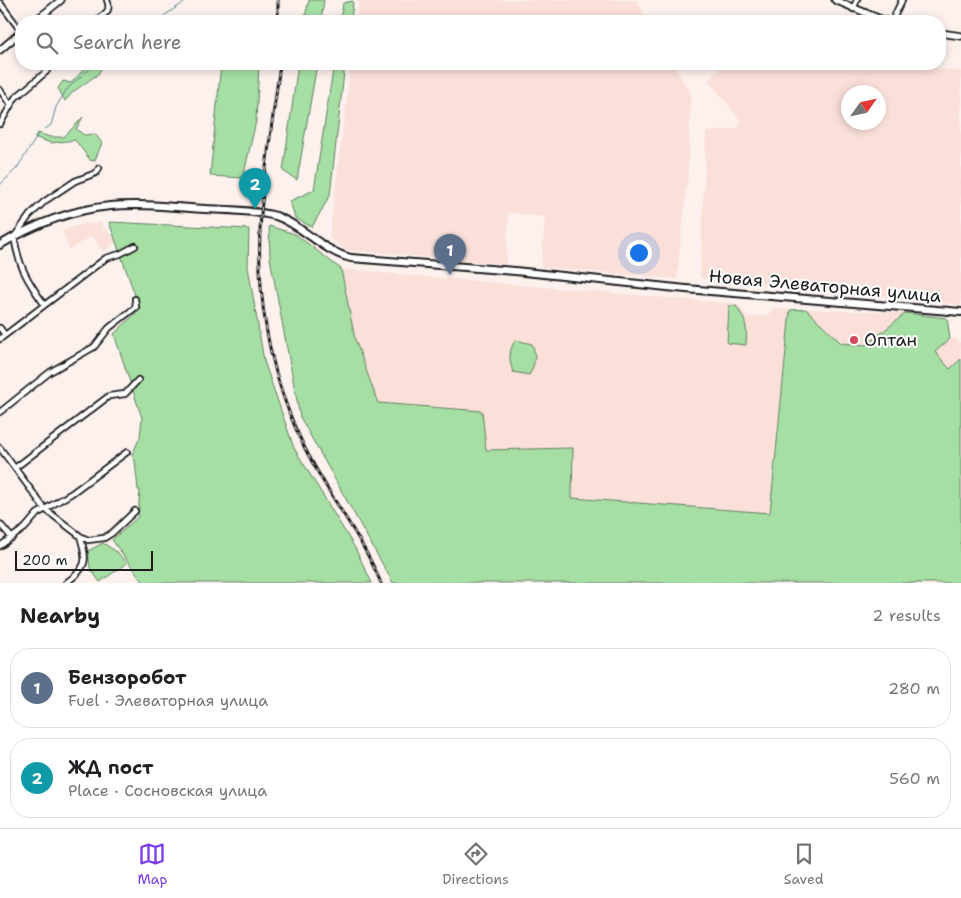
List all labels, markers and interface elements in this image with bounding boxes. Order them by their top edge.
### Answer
search box [15,15,946,70]
icon: search [33,29,61,57]
text: Search here [73,30,182,55]
north arrow [841,85,886,130]
pin: 2 [239,168,271,209]
pin: 1 [434,234,466,275]
your location [626,240,652,266]
street label: Новая Элеваторная улица [708,264,942,308]
place label: Оптан [864,328,917,352]
marker: Оптан [848,334,860,346]
scale bar [15,548,152,571]
text: 200 m [22,551,68,569]
text: Nearby [20,602,100,630]
text: 2 results [872,605,941,626]
text: Бензоробот [68,665,186,690]
text: 1 [33,678,41,699]
text: 280 m [888,678,940,699]
text: Fuel · Элеваторная улица [68,690,268,711]
text: ЖД пост [68,755,153,780]
text: 2 [31,768,43,789]
text: 560 m [889,768,940,789]
text: Place · Сосновская улица [68,780,267,801]
tab: Map [137,840,167,888]
tab: Directions [442,840,509,888]
tab: Saved [784,840,824,888]

